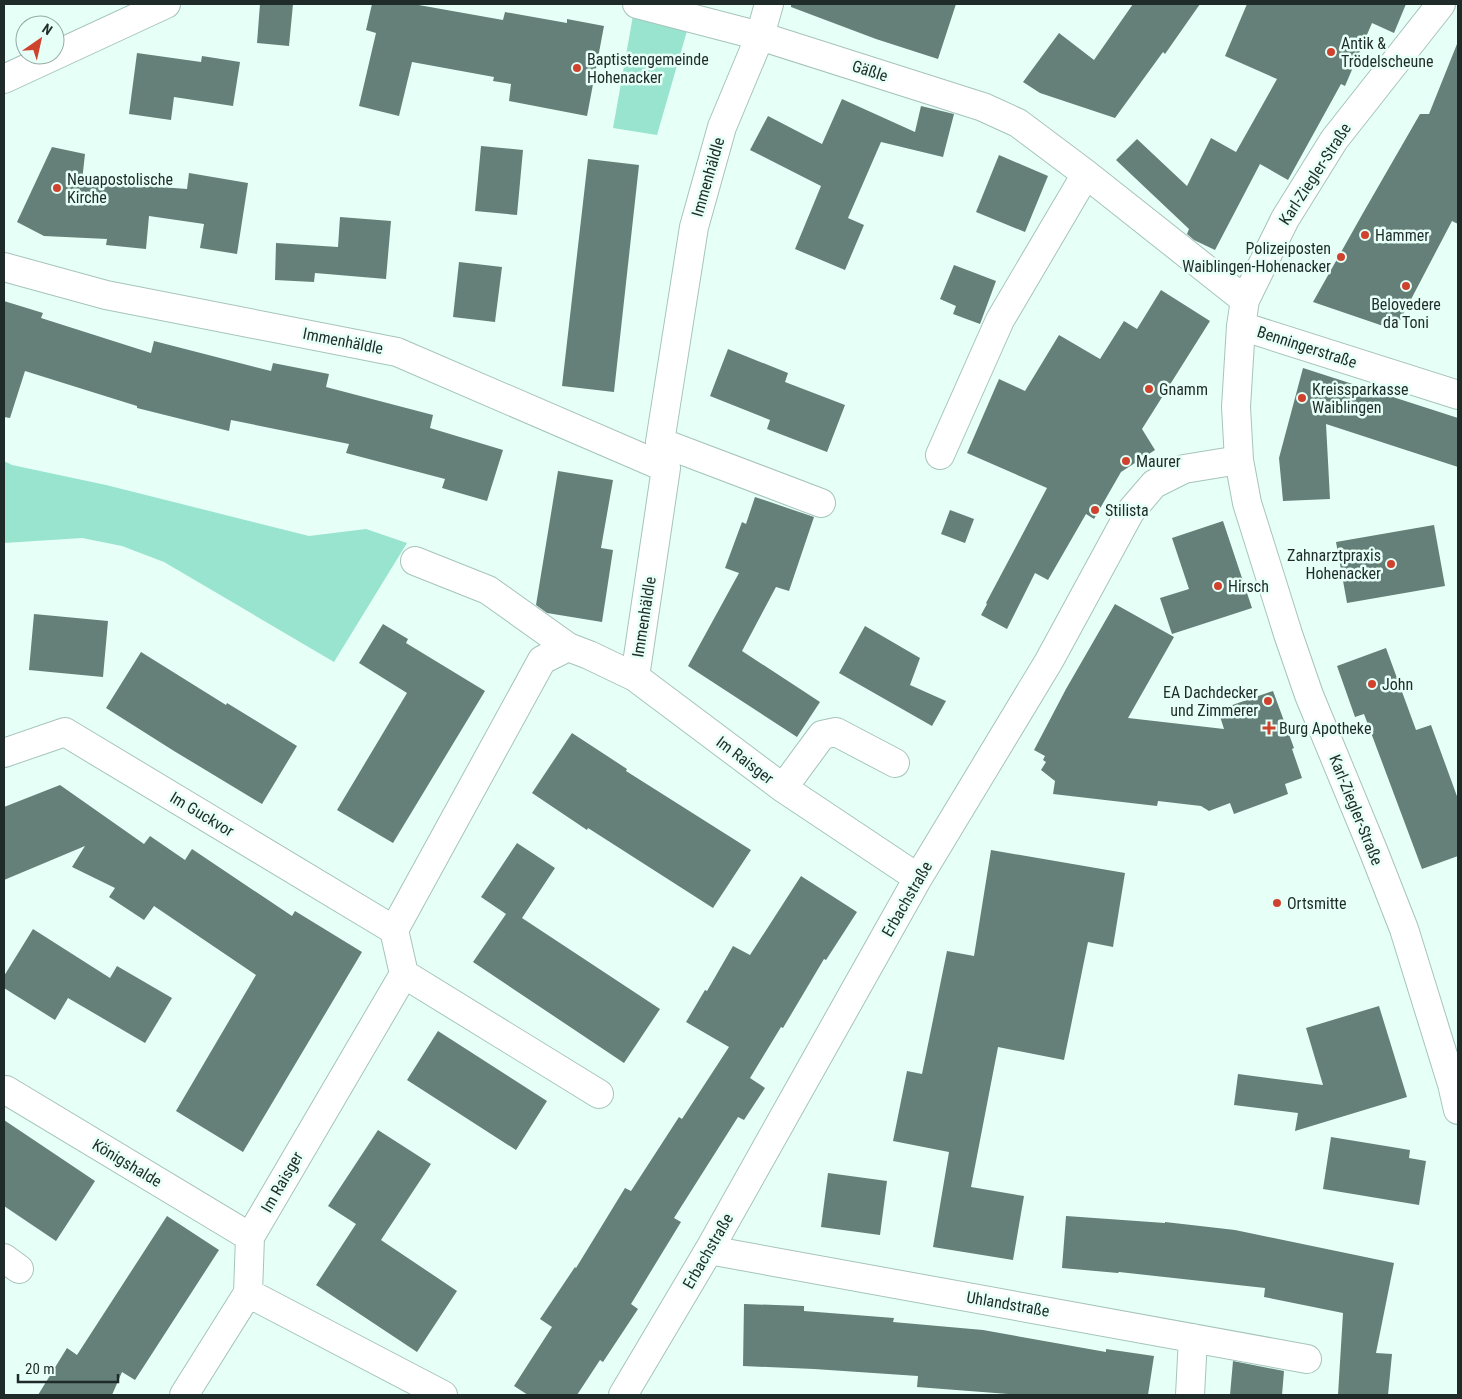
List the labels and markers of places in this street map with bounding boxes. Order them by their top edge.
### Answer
place label: Antik & Trödelscheune [1341,34,1434,71]
marker: Antik & Trödelscheune [1325,46,1337,58]
place label: Baptistengemeinde Hohenacker [587,50,709,87]
marker: Baptistengemeinde Hohenacker [571,62,583,74]
place label: Neuapostolische Kirche [67,170,173,207]
marker: Neuapostolische Kirche [51,182,63,194]
place label: Hammer [1375,226,1429,245]
marker: Hammer [1359,229,1371,241]
place label: Polizeiposten Waiblingen-Hohenacker [1182,239,1331,276]
marker: Polizeiposten Waiblingen-Hohenacker [1335,251,1347,263]
marker: Belovedere da Toni [1400,280,1412,292]
place label: Belovedere da Toni [1371,295,1441,332]
place label: Gnamm [1159,380,1208,399]
place label: Kreissparkasse Waiblingen [1312,380,1409,417]
marker: Gnamm [1143,383,1155,395]
marker: Kreissparkasse Waiblingen [1296,392,1308,404]
place label: Maurer [1136,452,1181,471]
marker: Maurer [1120,455,1132,467]
place label: Stilista [1105,501,1149,520]
marker: Stilista [1089,504,1101,516]
place label: Zahnarztpraxis Hohenacker [1287,546,1381,583]
marker: Zahnarztpraxis Hohenacker [1385,558,1397,570]
place label: Hirsch [1228,577,1269,596]
marker: Hirsch [1212,580,1224,592]
place label: John [1382,675,1413,694]
marker: John [1366,678,1378,690]
place label: EA Dachdecker und Zimmerer [1163,683,1258,720]
marker: EA Dachdecker und Zimmerer [1262,695,1274,707]
place label: Burg Apotheke [1279,719,1371,738]
marker: Burg Apotheke [1263,722,1275,734]
place label: Ortsmitte [1287,894,1347,913]
marker: Ortsmitte [1271,897,1283,909]

